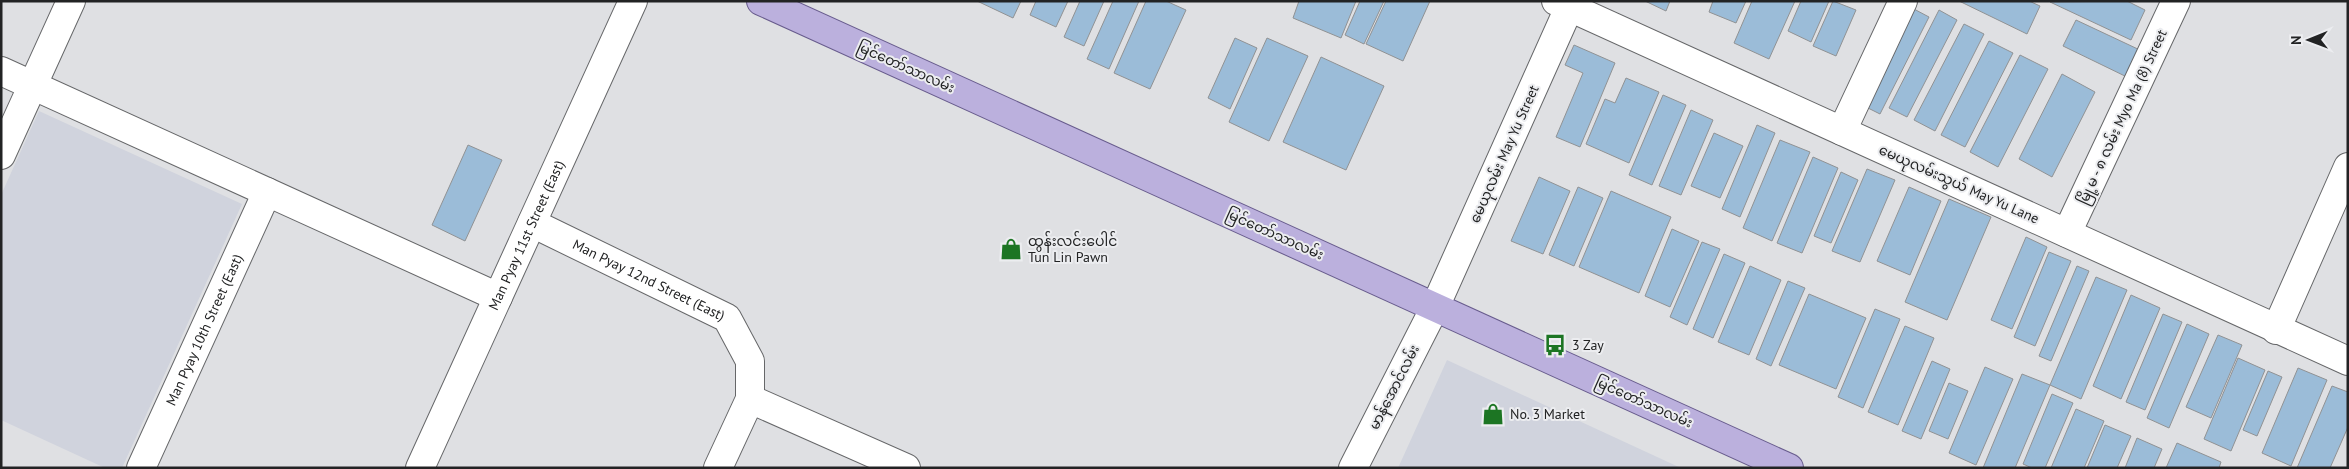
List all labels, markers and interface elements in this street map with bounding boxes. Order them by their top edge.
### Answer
north arrow [2284,15,2334,65]
street label: မြို့မ - ၈ လမ်း Myo Ma (8) Street [2073,26,2173,209]
text: N [2287,35,2305,45]
street label: မြင်တော်သာလမ်း [853,37,958,99]
street label: မေယုလမ်း May Yu Street [1465,82,1545,227]
street label: မေယုလမ်းသွယ် May Yu Lane [1875,140,2042,230]
street label: Man Pyay 11st Street (East) [484,157,568,313]
street label: မြင်တော်သာလမ်း [1222,204,1327,266]
place label: ထွန်းလင်းပေါင် Tun Lin Pawn [1028,231,1117,266]
street label: Man Pyay 12nd Street (East) [570,235,728,325]
shop icon: ထွန်းလင်းပေါင် Tun Lin Pawn [998,236,1024,262]
street label: Man Pyay 10th Street (East) [162,251,247,408]
bus stop icon: 3 Zay [1542,332,1568,358]
place label: 3 Zay [1572,336,1604,354]
street label: မာန်အောင်လမ်း [1364,341,1426,434]
street label: မြင်တော်သာလမ်း [1591,372,1696,434]
shop icon: No. 3 Market [1480,401,1506,427]
place label: No. 3 Market [1510,405,1585,423]

